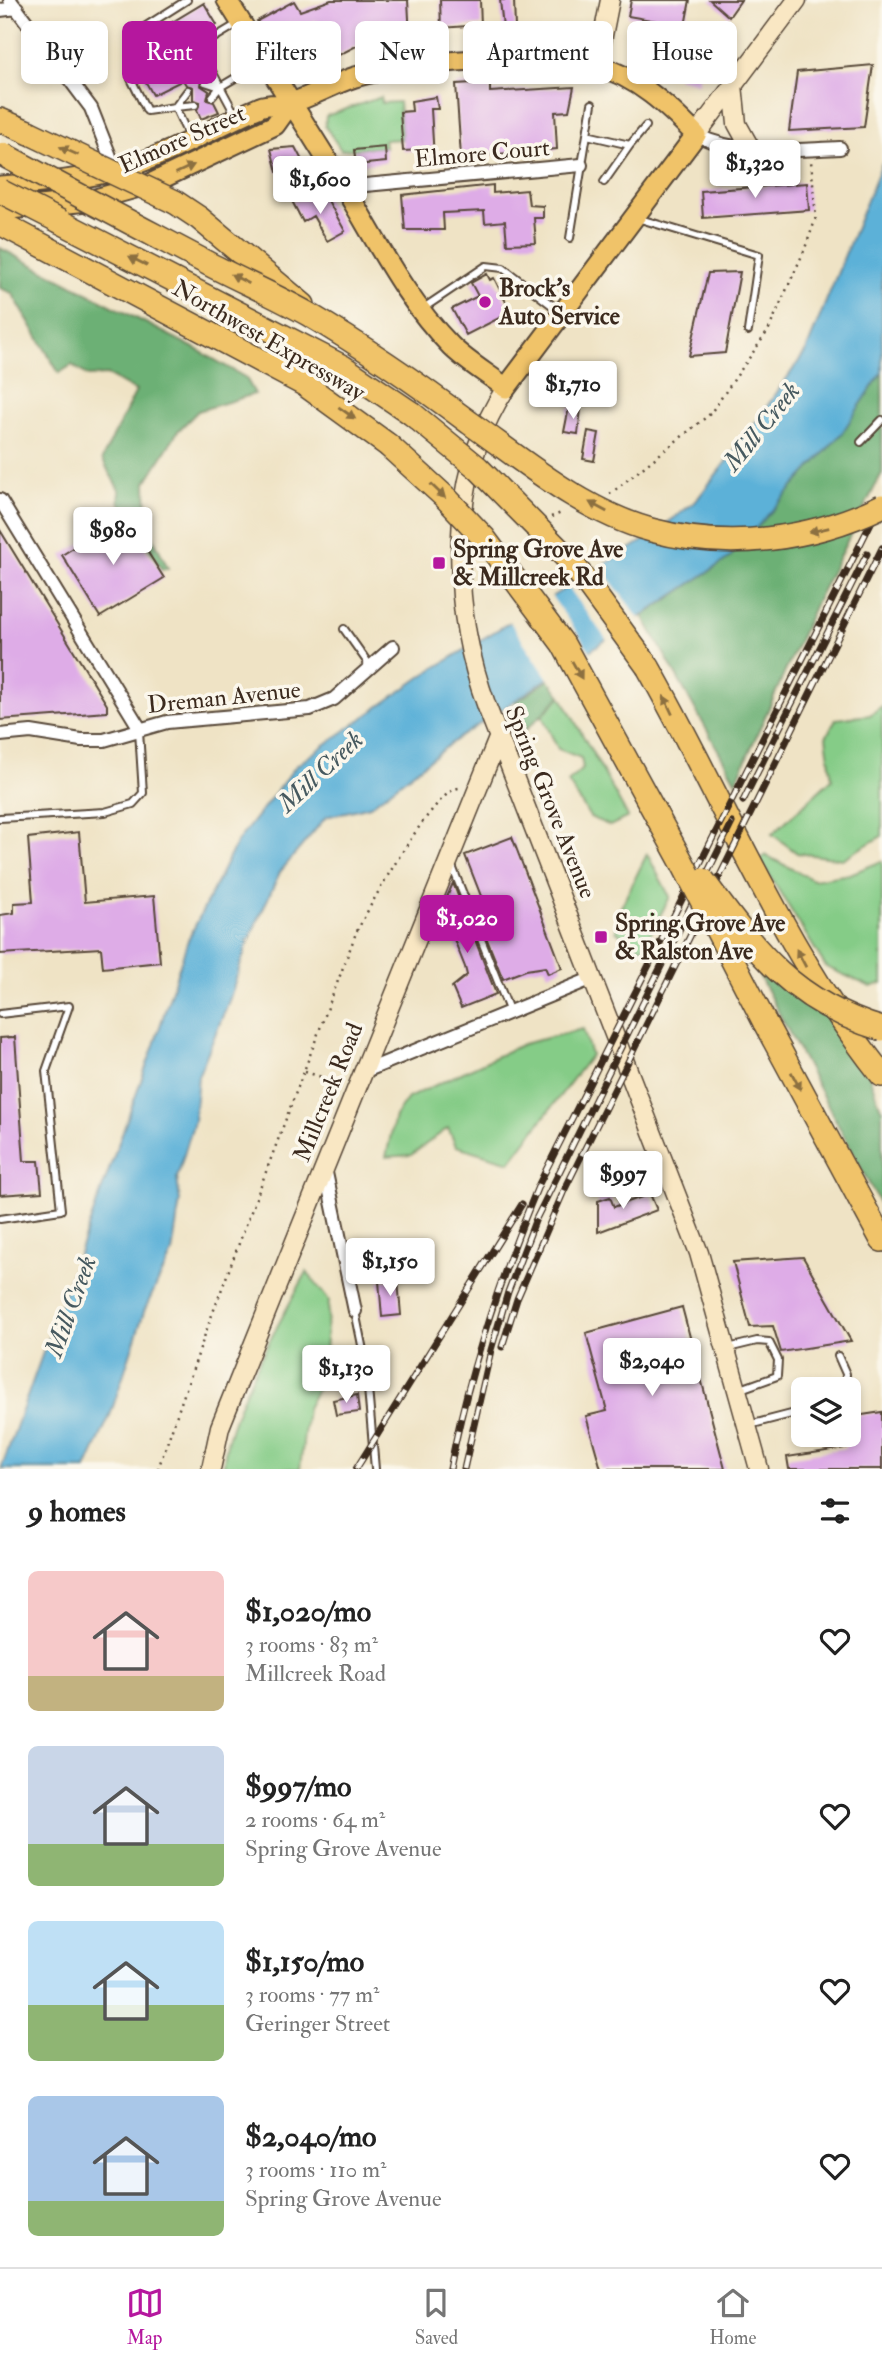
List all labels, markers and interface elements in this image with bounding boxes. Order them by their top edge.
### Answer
chip: Buy [21,21,108,84]
chip: Rent [122,21,217,84]
chip: Filters [231,21,341,84]
chip: New [355,21,449,84]
chip: Apartment [463,21,613,84]
chip: House [627,21,737,84]
street label: Elmore Street [114,98,251,181]
street label: Elmore Court [413,132,551,175]
pin: $1,320 [698,140,812,200]
one-way arrow [59,145,79,157]
text: $1,320 [726,148,784,177]
pin: $1,600 [263,156,377,216]
one-way arrow [175,163,195,175]
text: $1,600 [289,164,351,193]
one-way arrow [128,255,148,266]
street label: Northwest Expressway [167,273,371,408]
place label: Brock's Auto Service [498,273,620,332]
one-way arrow [230,274,250,285]
marker: Brock's Auto Service [477,294,493,310]
pin: $1,710 [516,362,630,421]
text: $1,710 [545,369,601,398]
water label: Mill Creek [715,376,807,479]
one-way arrow [338,406,356,420]
one-way arrow [429,482,446,498]
one-way arrow [588,501,608,513]
pin: $980 [72,508,154,567]
text: $980 [89,515,137,544]
one-way arrow [807,525,829,536]
place label: Spring Grove Ave & Millcreek Rd [453,534,623,593]
marker: Spring Grove Ave & Millcreek Rd [431,555,447,571]
one-way arrow [571,660,583,680]
street label: Dreman Avenue [146,674,302,721]
one-way arrow [662,695,674,715]
street label: Spring Grove Avenue [498,701,603,903]
water label: Mill Creek [270,724,370,821]
pin: $1,020 [410,895,524,955]
text: $1,020 [436,903,498,932]
place label: Spring Grove Ave & Ralston Ave [615,908,785,967]
marker: Spring Grove Ave & Ralston Ave [593,929,609,945]
one-way arrow [796,948,807,968]
street label: Millcreek Road [287,1018,370,1166]
one-way arrow [791,1071,802,1091]
pin: $997 [582,1152,664,1211]
text: $997 [599,1159,647,1188]
pin: $1,150 [333,1238,447,1298]
text: $1,150 [362,1246,418,1275]
water label: Mill Creek [37,1251,104,1363]
pin: $2,040 [595,1338,709,1398]
pin: $1,130 [289,1346,403,1405]
text: $2,040 [619,1346,685,1375]
text: $1,130 [318,1353,374,1382]
map controls [791,1377,861,1447]
button: layers [791,1377,861,1447]
icon: filters [816,1492,854,1530]
text: 9 homes [28,1493,126,1530]
text: $1,020/mo [245,1593,371,1630]
icon: home [84,1599,168,1683]
icon: heart [816,1622,854,1660]
text: 3 rooms · 83 m² [245,1630,378,1659]
text: Millcreek Road [245,1659,386,1688]
text: $997/mo [245,1768,352,1805]
icon: home [84,1774,168,1858]
icon: heart [816,1797,854,1835]
text: 2 rooms · 64 m² [245,1805,385,1834]
text: Spring Grove Avenue [245,1834,442,1863]
text: $1,150/mo [245,1943,364,1980]
icon: home [84,1949,168,2033]
icon: heart [816,1972,854,2010]
text: 3 rooms · 77 m² [245,1980,380,2009]
text: Geringer Street [245,2009,390,2038]
text: $2,040/mo [245,2118,377,2155]
icon: home [84,2124,168,2208]
icon: heart [816,2147,854,2185]
text: 3 rooms · 110 m² [245,2155,386,2184]
text: Spring Grove Avenue [245,2184,442,2213]
tab: Map [126,2284,164,2350]
tab: Saved [415,2284,458,2350]
tab: Home [709,2284,756,2350]

